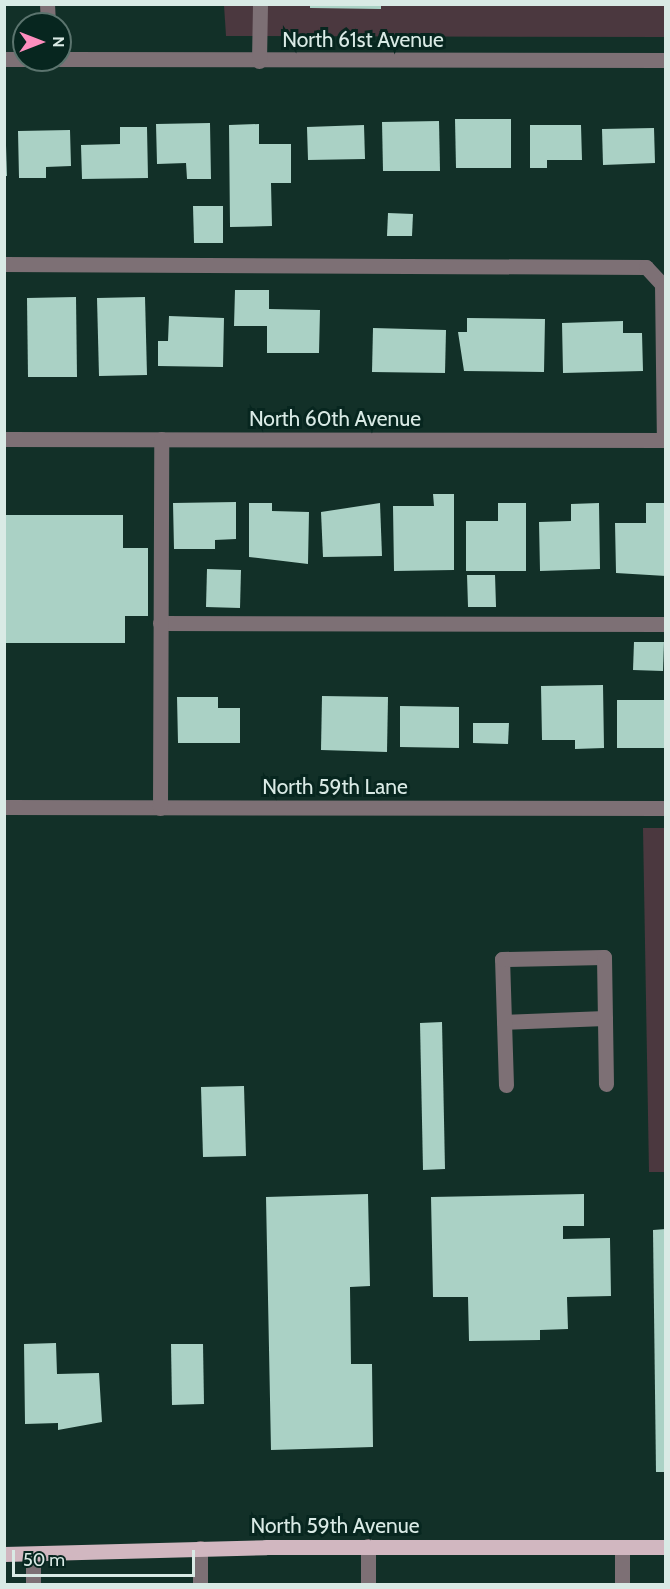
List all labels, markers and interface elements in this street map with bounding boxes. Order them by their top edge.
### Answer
north arrow [12,12,72,72]
street label: North 61st Avenue [282,27,444,53]
text: N [49,36,68,48]
street label: North 60th Avenue [249,406,421,432]
street label: North 59th Lane [262,774,408,800]
street label: North 59th Avenue [251,1513,419,1539]
scale bar [15,1538,198,1576]
text: 50 m [23,1549,65,1571]

